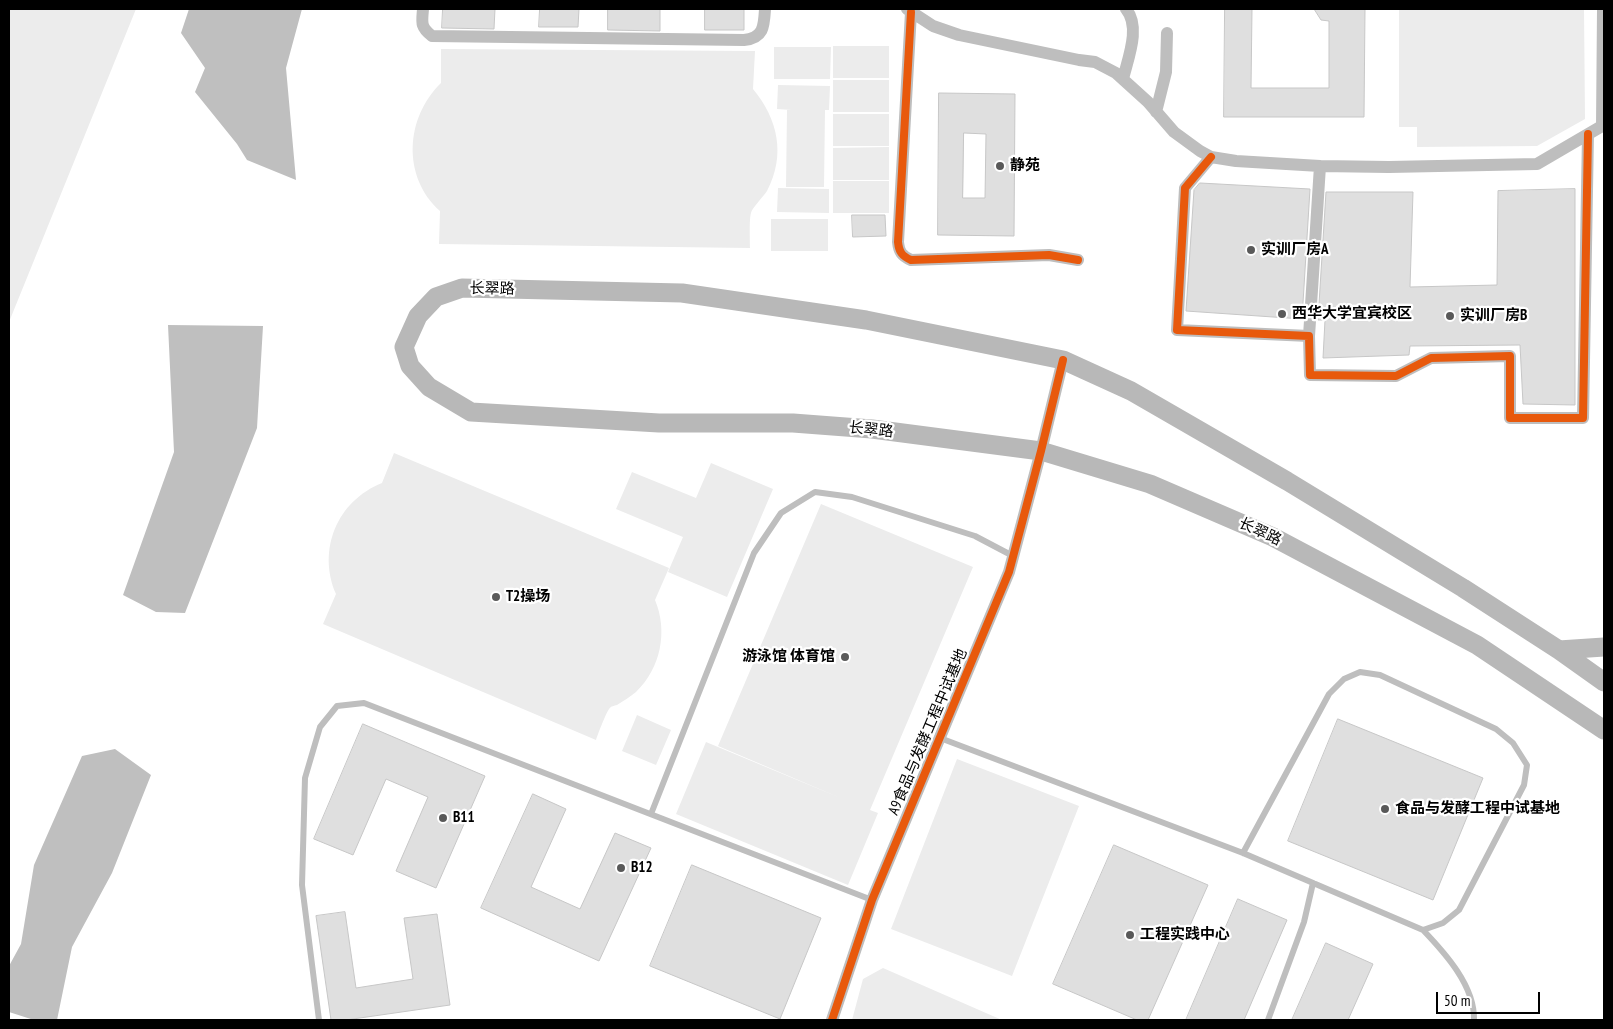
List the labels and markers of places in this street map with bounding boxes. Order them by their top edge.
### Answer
place label: 静苑 [1010,157,1040,175]
marker: 静苑 [994,160,1006,172]
place label: 实训厂房A [1261,241,1329,259]
marker: 实训厂房A [1245,244,1257,256]
place label: 西华大学宜宾校区 [1292,305,1412,323]
place label: 实训厂房B [1460,307,1527,325]
marker: 西华大学宜宾校区 [1276,308,1288,320]
marker: 实训厂房B [1444,310,1456,322]
place label: T2操场 [506,588,550,606]
marker: T2操场 [490,591,502,603]
place label: 游泳馆 体育馆 [742,648,835,666]
marker: 游泳馆 体育馆 [839,651,851,663]
place label: 食品与发酵工程中试基地 [1395,800,1560,818]
marker: 食品与发酵工程中试基地 [1379,803,1391,815]
place label: B11 [453,809,475,827]
marker: B11 [437,812,449,824]
place label: B12 [631,859,653,877]
marker: B12 [615,862,627,874]
place label: 工程实践中心 [1140,926,1230,944]
marker: 工程实践中心 [1124,929,1136,941]

